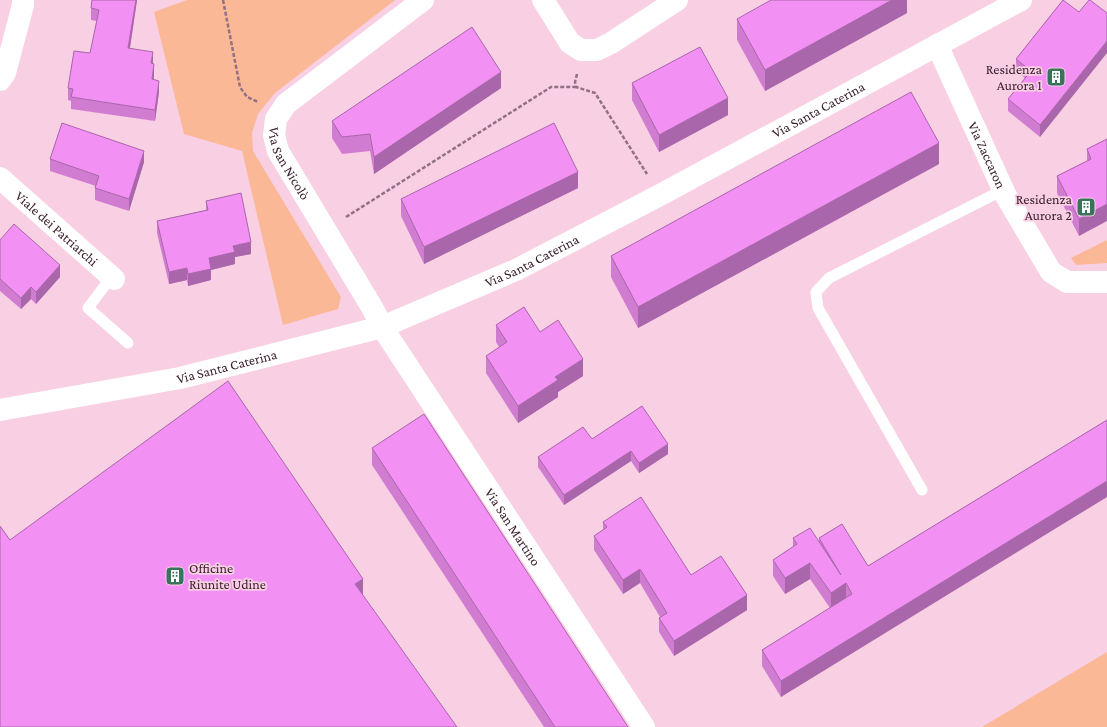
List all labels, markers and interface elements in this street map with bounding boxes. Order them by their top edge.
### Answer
place label: Residenza Aurora 1 [986,61,1043,93]
building icon: Residenza Aurora 1 [1045,66,1067,88]
street label: Via Santa Caterina [769,78,868,141]
street label: Via Zaccaron [965,119,1010,191]
street label: Via San Nicolò [266,126,313,203]
street label: Viale dei Patriarchi [12,188,102,269]
place label: Residenza Aurora 2 [1016,191,1073,223]
building icon: Residenza Aurora 2 [1075,196,1097,218]
street label: Via Santa Caterina [482,230,582,290]
street label: Via Santa Caterina [175,346,279,387]
street label: Via San Martino [482,485,544,569]
place label: Officine Riunite Udine [189,560,266,592]
building icon: Officine Riunite Udine [164,565,186,587]

